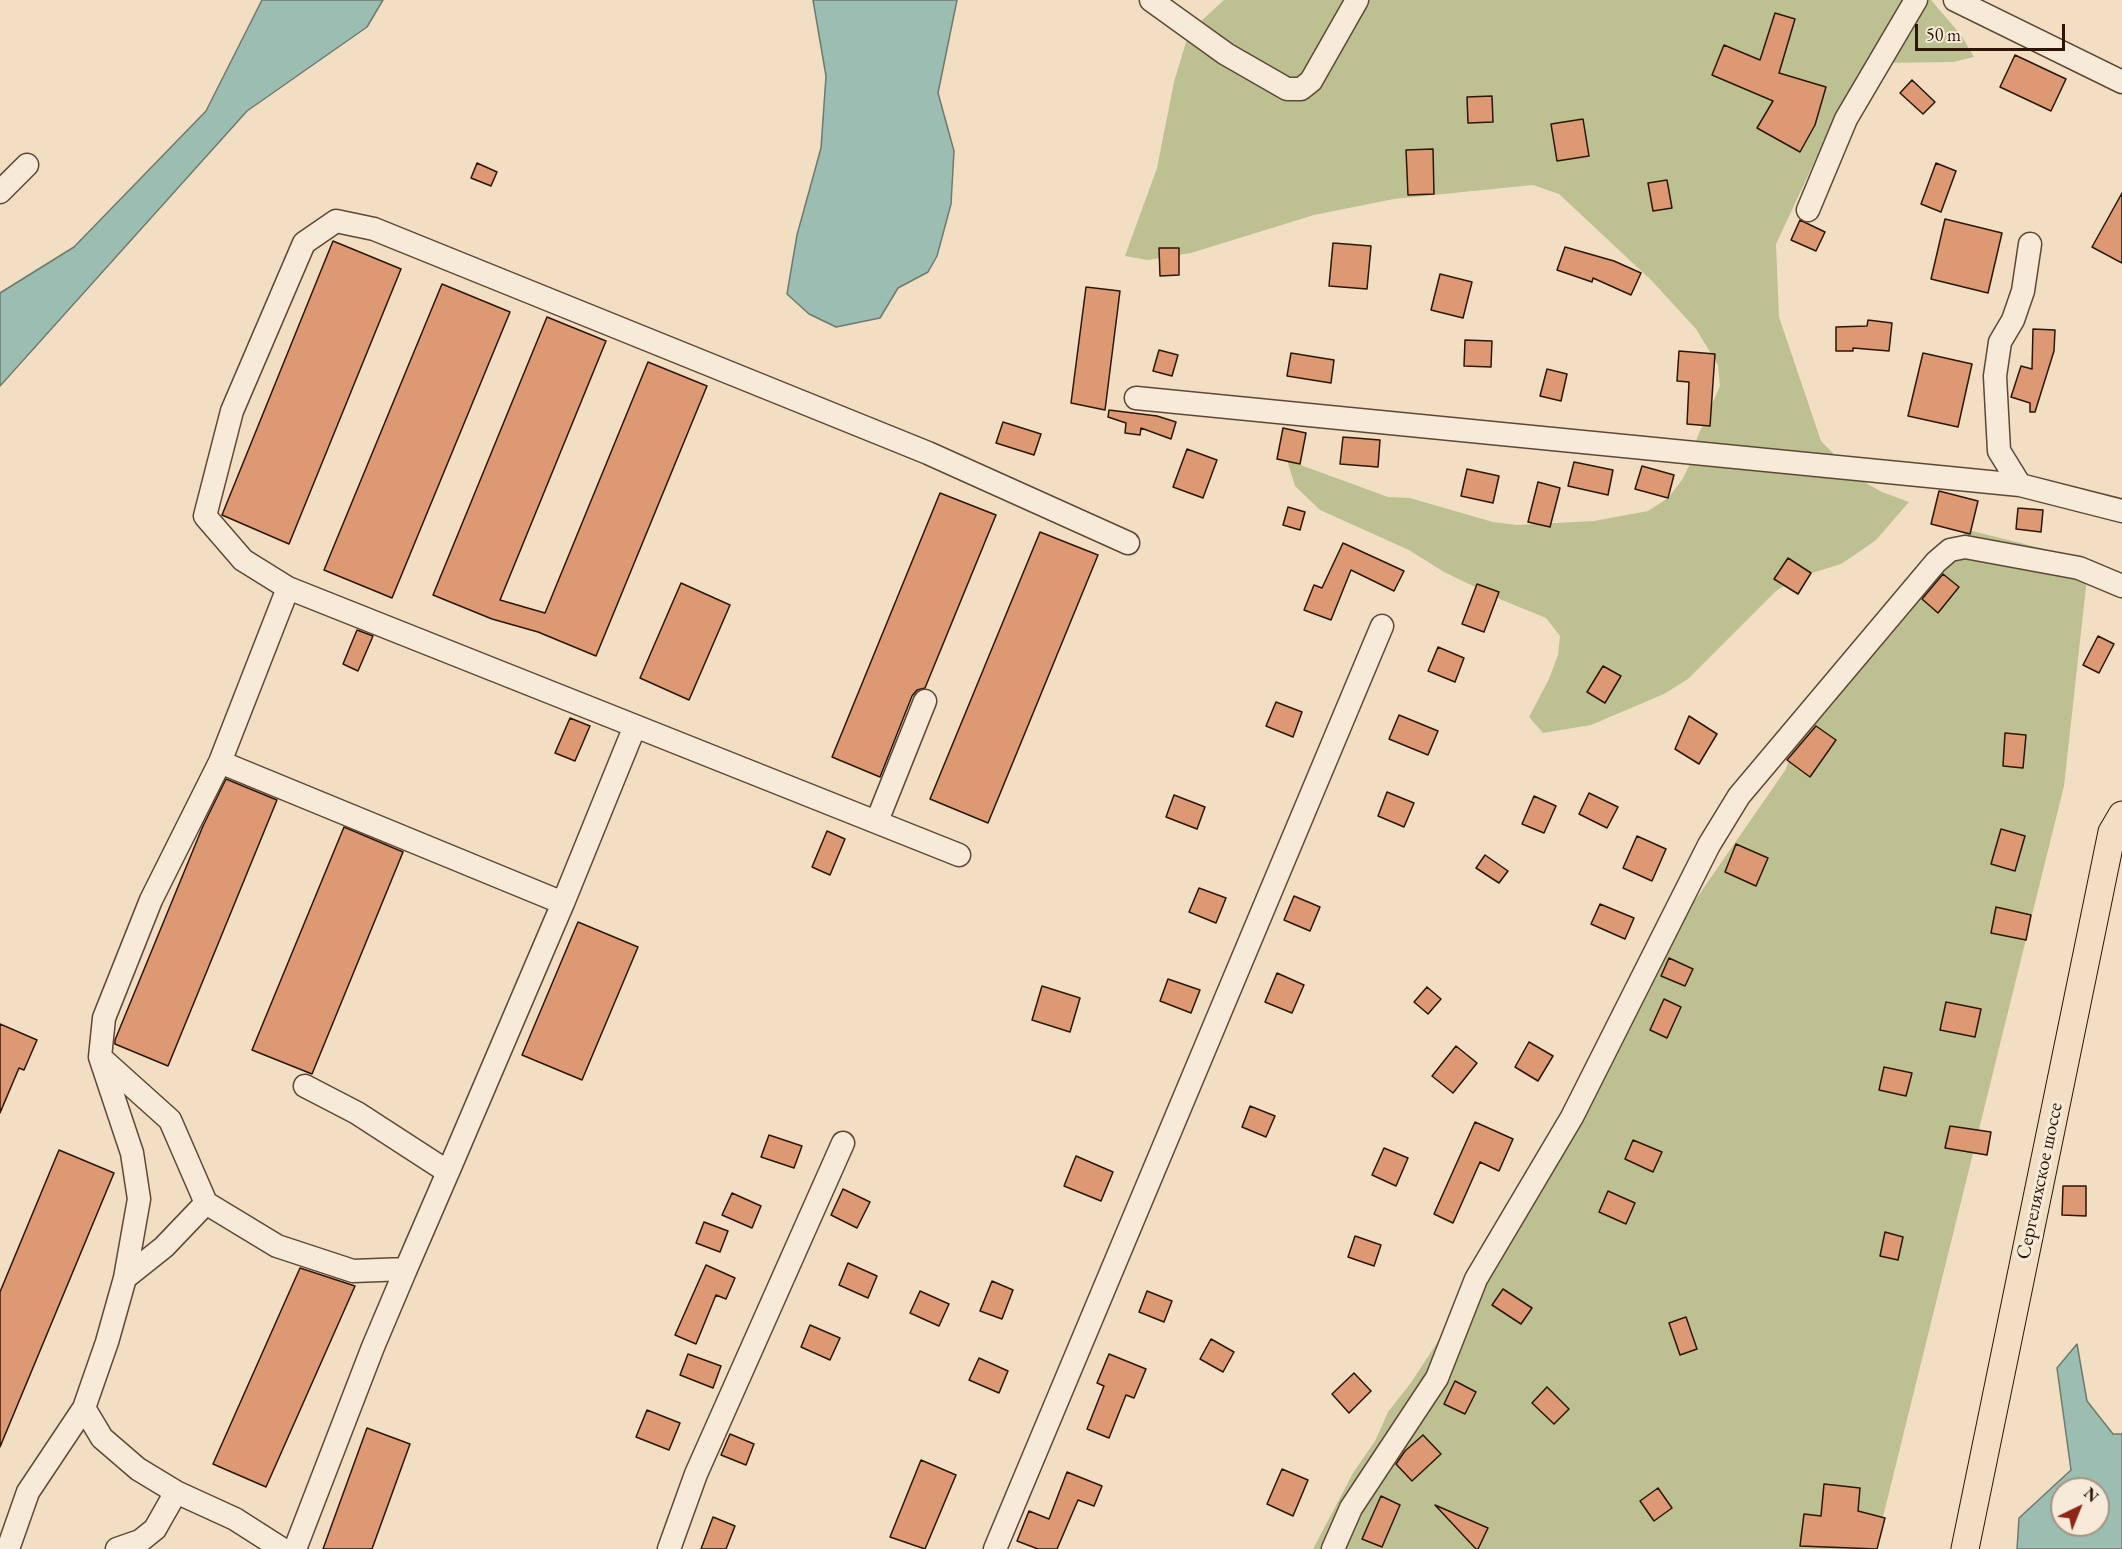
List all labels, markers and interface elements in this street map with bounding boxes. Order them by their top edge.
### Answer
scale bar [1918,12,2068,50]
text: 50 m [1926,23,1961,46]
street label: Сергеляхское шоссе [2012,1100,2068,1262]
north arrow [2050,1477,2110,1537]
text: N [2079,1483,2103,1507]

